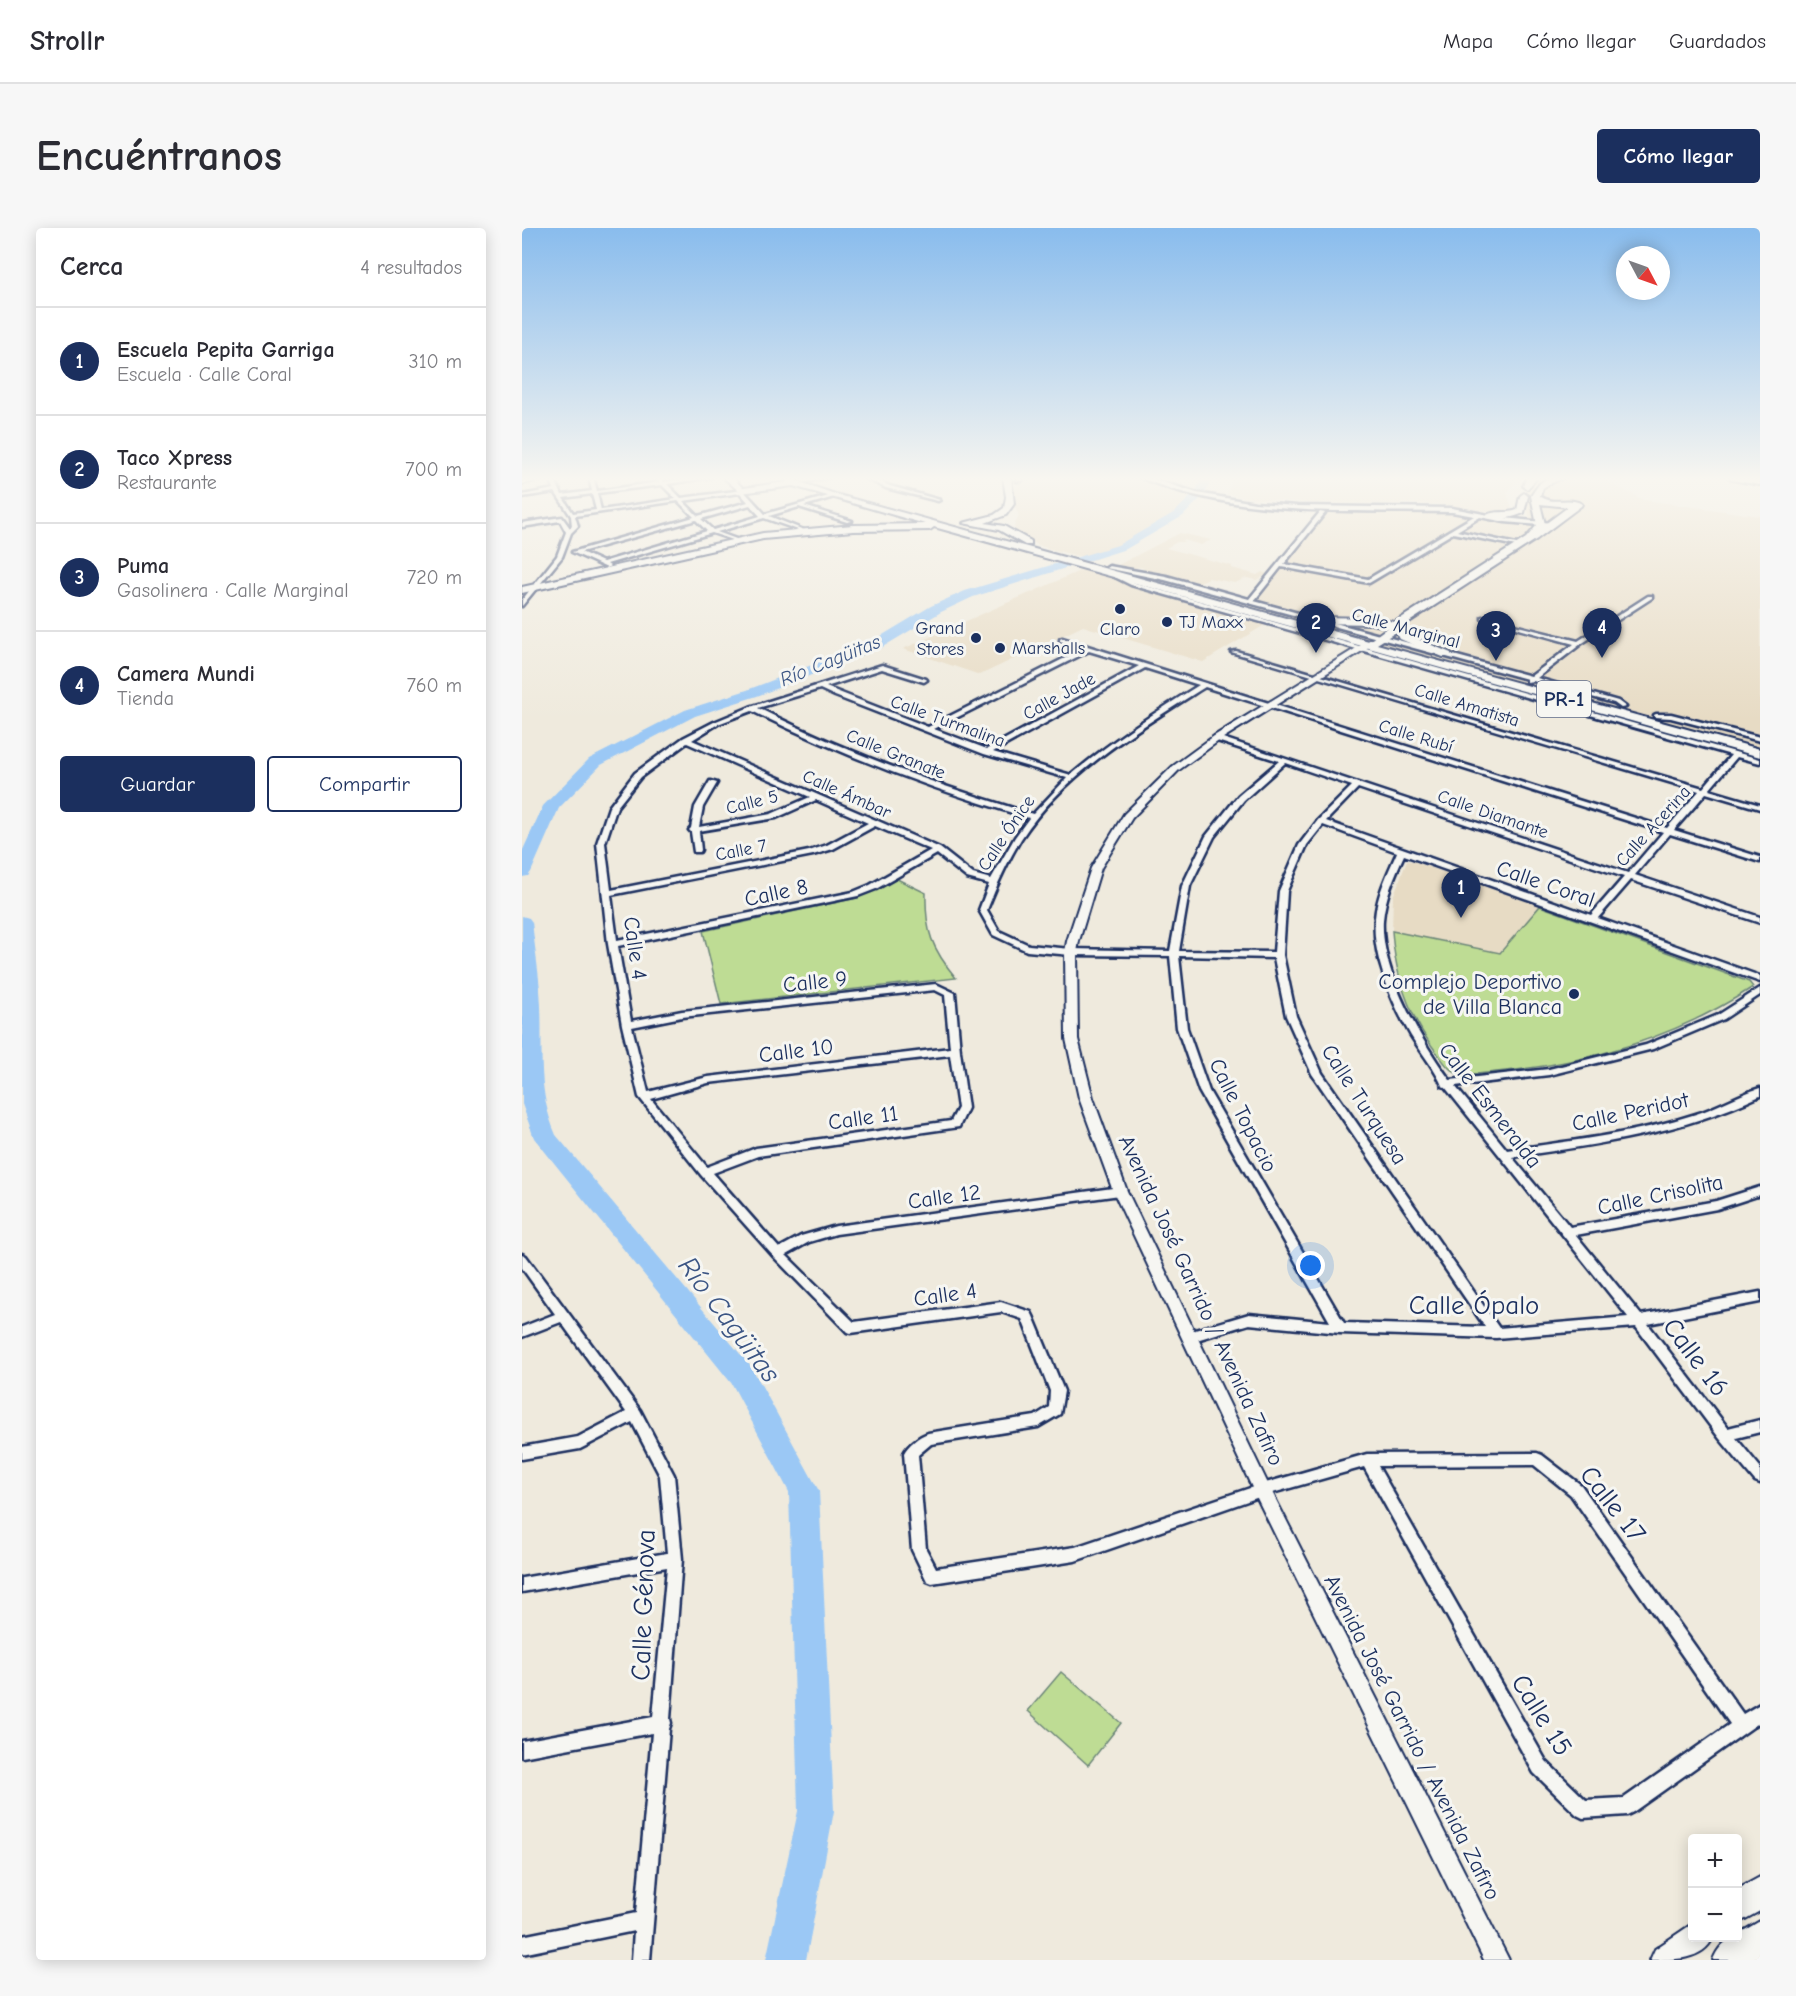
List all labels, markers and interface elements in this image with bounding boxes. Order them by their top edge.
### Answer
text: Strollr [30,25,104,57]
text: Mapa [1443,29,1493,53]
text: Cómo llegar [1526,29,1636,53]
text: Guardados [1669,29,1766,53]
button: Cómo llegar [1597,129,1760,183]
text: Encuéntranos [36,132,282,181]
north arrow [1616,246,1670,300]
text: Cerca [60,252,124,282]
text: 4 resultados [360,256,462,279]
text: Escuela Pepita Garriga [117,337,335,363]
text: 1 [76,350,83,373]
text: 310 m [409,350,462,373]
text: Escuela · Calle Coral [117,363,292,386]
text: Taco Xpress [117,445,232,471]
text: 2 [75,458,84,481]
text: 700 m [405,458,462,481]
text: Restaurante [117,471,217,494]
text: Puma [117,553,169,579]
text: 3 [75,566,84,589]
text: 720 m [407,566,462,589]
text: Gasolinera · Calle Marginal [117,579,349,602]
marker: Claro [1113,602,1127,616]
pin: 2 [1296,604,1336,653]
street label: Calle Marginal [1350,604,1462,653]
pin: 4 [1582,608,1622,658]
place label: TJ Maxx [1179,612,1243,633]
pin: 3 [1476,612,1516,661]
marker: TJ Maxx [1160,615,1174,629]
place label: Grand Stores [916,618,964,660]
place label: Claro [1100,619,1140,640]
water label: Río Cagüitas [777,630,884,691]
marker: Grand Stores [969,631,983,645]
place label: Marshalls [1012,638,1085,659]
marker: Marshalls [993,641,1007,655]
text: Camera Mundi [117,661,255,687]
street label: Calle Jade [1019,668,1099,725]
text: 4 [75,674,84,697]
text: 760 m [406,674,462,697]
street label: Calle Amatista [1412,680,1522,731]
road number: PR-1 [1537,681,1591,717]
text: Tienda [117,687,174,710]
street label: Calle Turmalina [888,691,1008,752]
street label: Calle Rubí [1376,715,1457,758]
street label: Calle Granate [843,725,948,784]
button: Guardar [60,756,255,812]
button: Compartir [267,756,462,812]
street label: Calle Ámbar [799,765,895,824]
street label: Calle Acerina [1611,781,1695,871]
street label: Calle 5 [724,786,780,819]
street label: Calle Diamante [1435,786,1551,843]
street label: Calle Ónice [973,791,1039,875]
street label: Calle 7 [714,835,769,866]
street label: Calle Coral [1493,855,1598,913]
pin: 1 [1442,868,1480,918]
street label: Calle 8 [742,874,810,912]
street label: Calle 4 [618,915,652,981]
street label: Calle 9 [782,966,849,998]
place label: Complejo Deportivo de Villa Blanca [1378,969,1562,1020]
marker: Complejo Deportivo de Villa Blanca [1567,987,1581,1001]
street label: Calle 10 [757,1034,835,1068]
street label: Calle Esmeralda [1433,1038,1547,1174]
street label: Calle Turquesa [1316,1040,1413,1169]
street label: Calle Topacio [1203,1054,1283,1177]
street label: Calle Peridot [1570,1087,1692,1137]
street label: Calle 11 [827,1100,900,1136]
street label: Avenida José Garrido / Avenida Zafiro [1113,1131,1289,1470]
street label: Calle Crisolita [1595,1169,1725,1221]
street label: Calle 12 [906,1179,982,1215]
water label: Río Cagüitas [672,1251,787,1389]
your location [1296,1251,1325,1280]
street label: Calle 4 [912,1278,978,1312]
street label: Calle Ópalo [1409,1290,1539,1321]
street label: Calle 16 [1656,1312,1735,1403]
street label: Calle 17 [1573,1460,1652,1549]
street label: Calle Génova [625,1529,662,1681]
street label: Avenida José Garrido / Avenida Zafiro [1318,1570,1506,1904]
street label: Calle 15 [1505,1669,1579,1762]
map controls [1688,1834,1742,1942]
button: + [1688,1834,1742,1888]
button: − [1688,1888,1742,1942]

